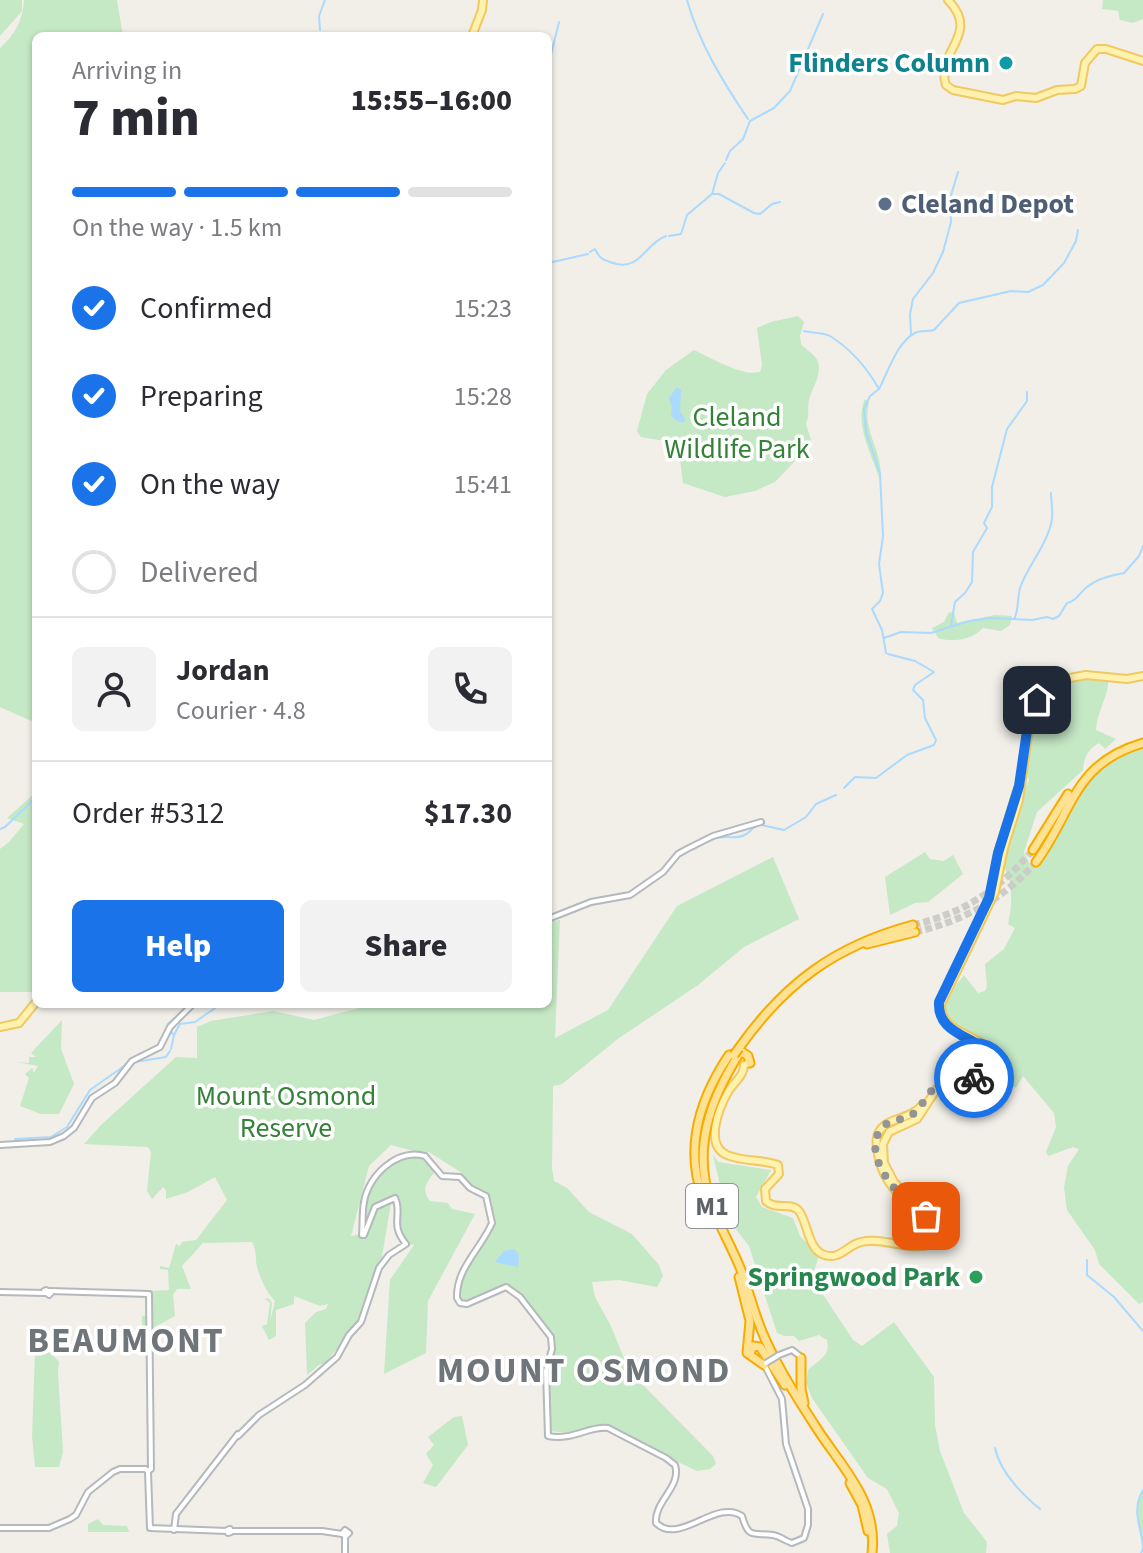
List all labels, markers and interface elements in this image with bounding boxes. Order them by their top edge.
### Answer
place label: Flinders Column [788,43,990,83]
text: Arriving in [72,52,182,89]
marker: Flinders Column [997,54,1015,72]
text: 15:55–16:00 [351,79,512,122]
text: 7 min [72,82,200,156]
place label: Cleland Depot [901,184,1074,224]
marker: Cleland Depot [876,195,894,213]
text: On the way · 1.5 km [72,209,282,246]
icon: check [72,286,116,330]
text: Confirmed [140,287,273,330]
text: 15:23 [454,290,512,327]
icon: check [72,374,116,418]
text: Preparing [140,375,263,418]
text: 15:28 [454,378,512,415]
park label: Cleland Wildlife Park [664,397,810,469]
icon: check [72,462,116,506]
text: On the way [140,463,280,506]
text: 15:41 [454,466,512,503]
text: Delivered [140,551,259,594]
button: person [72,647,156,731]
button: phone [428,647,512,731]
text: Jordan [176,649,270,692]
pin [1003,666,1071,734]
icon: home [1015,678,1059,722]
text: Courier · 4.8 [176,692,306,729]
text: Order #5312 [72,792,225,835]
text: $17.30 [424,792,512,835]
button: Help [72,900,284,992]
button: Share [300,900,512,992]
courier [934,1038,1014,1118]
icon: bike [952,1056,996,1100]
park label: Mount Osmond Reserve [196,1076,376,1148]
pin [892,1182,960,1250]
road number: M1 [686,1184,738,1228]
icon: bag [904,1194,948,1238]
place label: Springwood Park [748,1257,961,1297]
marker: Springwood Park [967,1268,985,1286]
district label: BEAUMONT [27,1315,225,1366]
district label: MOUNT OSMOND [437,1345,731,1396]

